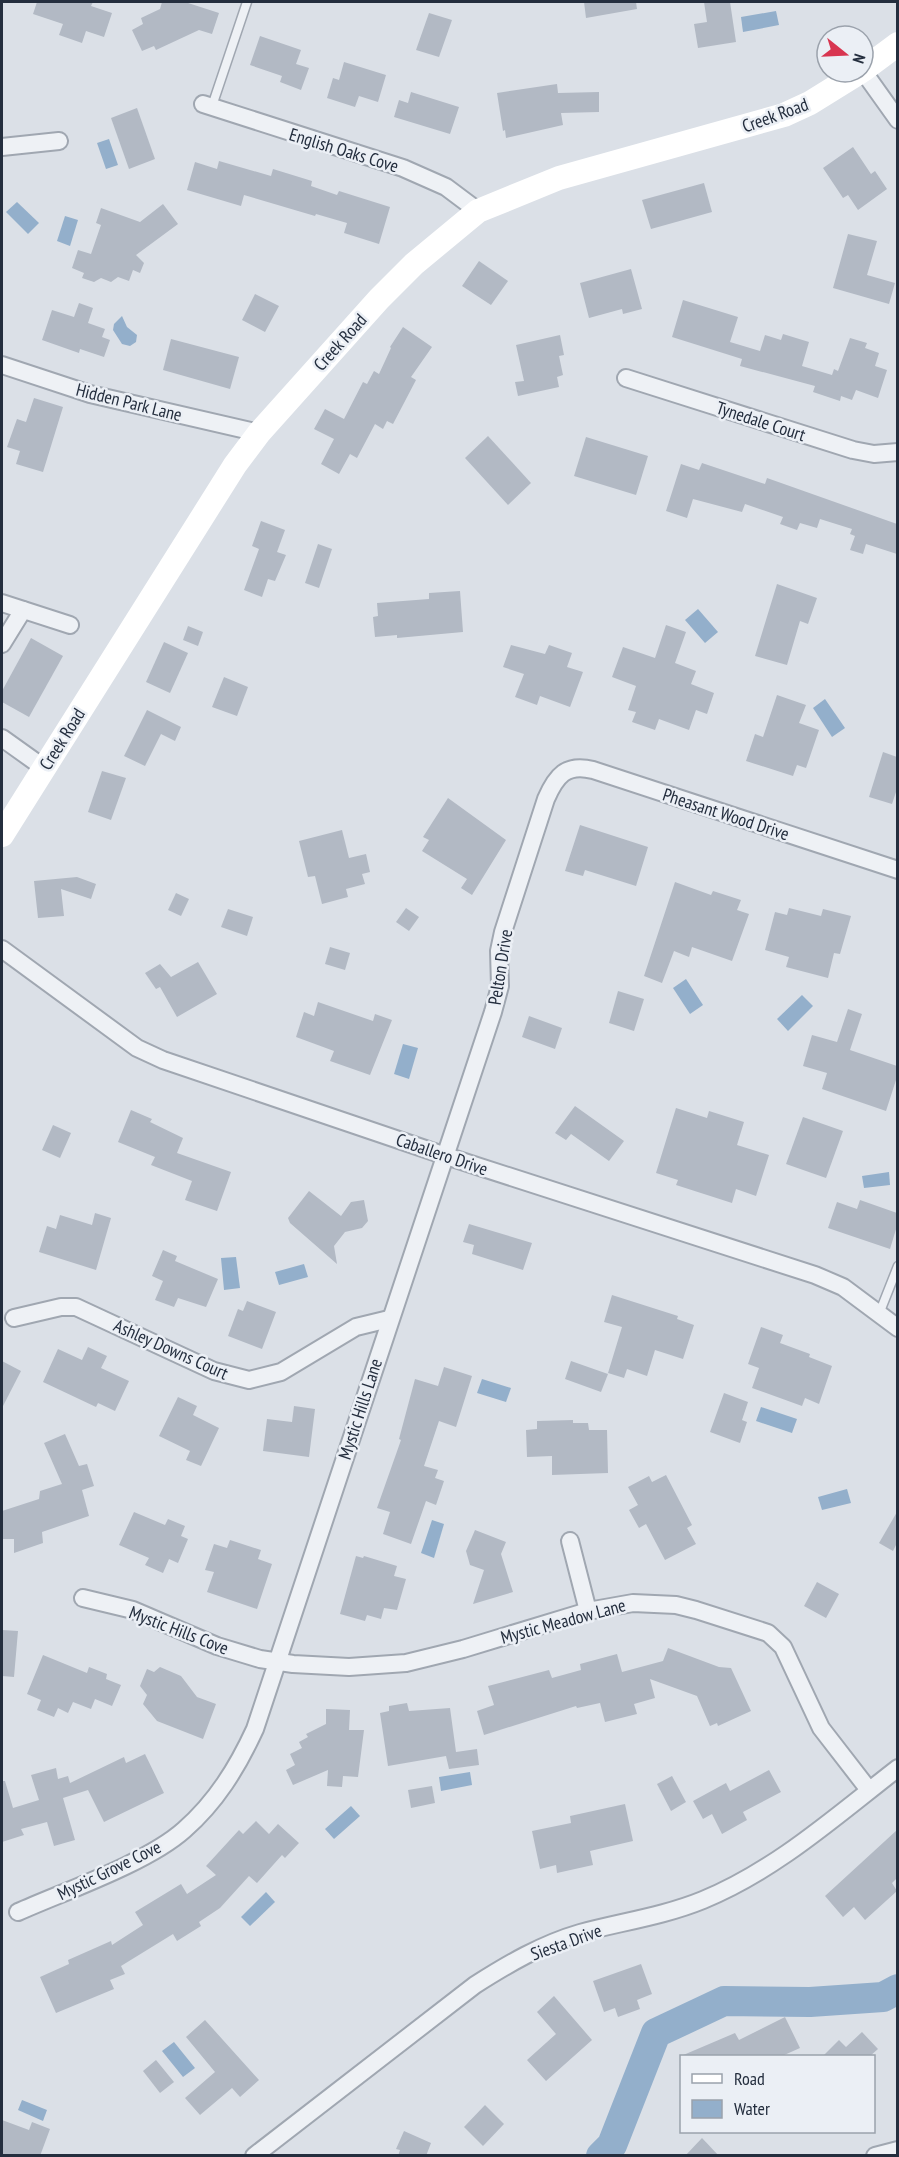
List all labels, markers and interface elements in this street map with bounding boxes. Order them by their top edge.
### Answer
north arrow [815,24,875,84]
text: N [848,51,870,66]
street label: Creek Road [739,92,811,138]
street label: English Oaks Cove [287,122,401,178]
street label: Creek Road [308,309,372,375]
street label: Hidden Park Lane [74,378,184,426]
street label: Tynedale Court [714,396,809,446]
street label: Creek Road [34,704,90,774]
street label: Pheasant Wood Drive [660,783,792,845]
street label: Pelton Drive [483,928,517,1006]
street label: Caballero Drive [393,1128,491,1180]
street label: Ashley Downs Court [110,1313,232,1385]
street label: Mystic Hills Lane [333,1356,387,1462]
street label: Mystic Meadow Lane [498,1593,628,1649]
street label: Mystic Hills Cove [126,1601,232,1659]
street label: Mystic Grove Cove [53,1835,165,1905]
street label: Siesta Drive [527,1919,605,1965]
legend [680,2055,875,2133]
text: Road [734,2067,765,2090]
text: Water [734,2097,770,2120]

